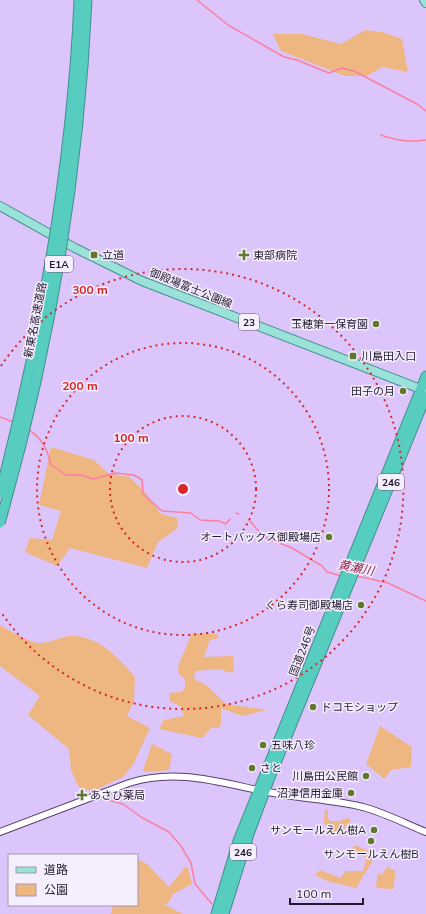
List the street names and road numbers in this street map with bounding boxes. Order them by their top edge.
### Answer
road number: E1A [45,256,73,272]
street label: 御殿場富士公園線 [147,265,234,311]
street label: 新東名高速道路 [21,281,49,359]
road number: 23 [239,314,259,330]
road number: 246 [378,474,404,490]
street label: 国道246号 [286,624,318,678]
road number: 246 [230,844,256,860]

